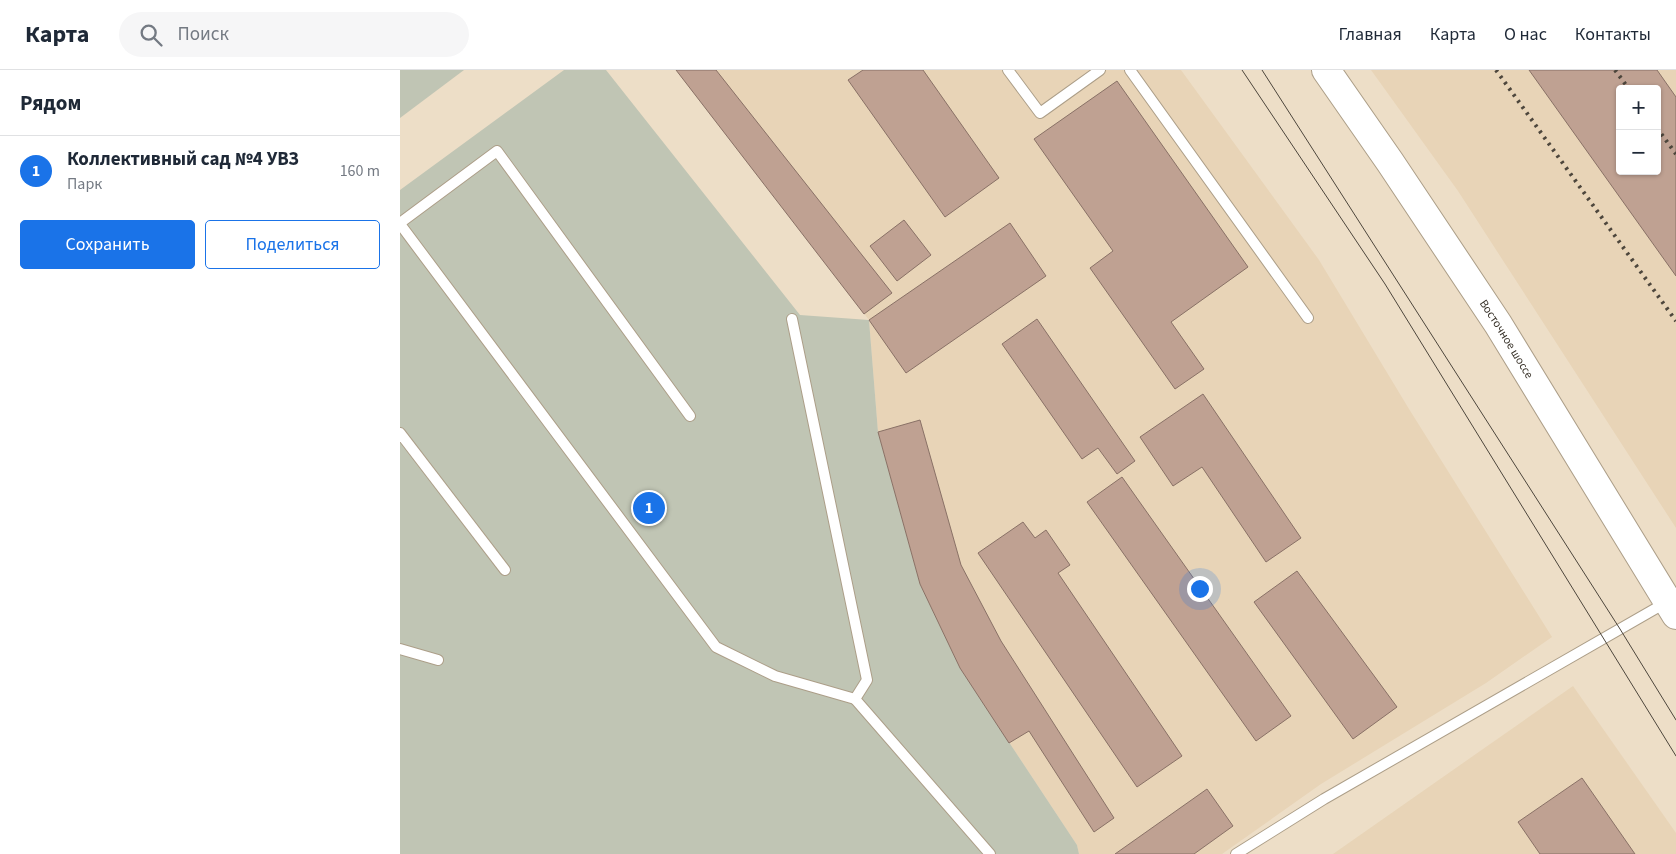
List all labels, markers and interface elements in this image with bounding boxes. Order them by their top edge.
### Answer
search box [119,12,469,57]
text: Карта [25,17,89,52]
icon: search [137,21,165,49]
text: Поиск [177,21,229,48]
text: Главная [1339,22,1402,47]
text: Карта [1430,22,1476,47]
text: О нас [1504,22,1547,47]
text: Контакты [1575,22,1651,47]
map controls [1616,85,1661,175]
button: + [1616,85,1661,130]
text: Рядом [20,88,81,118]
button: − [1616,130,1661,175]
text: Коллективный сад №4 УВЗ [67,146,299,173]
text: 1 [32,160,40,182]
text: 160 m [340,160,380,182]
text: Парк [67,173,102,195]
button: Сохранить [20,220,195,269]
button: Поделиться [205,220,380,269]
street label: Восточное шоссе [1475,296,1537,382]
pin: 1 [633,489,665,527]
your location [1187,576,1213,602]

